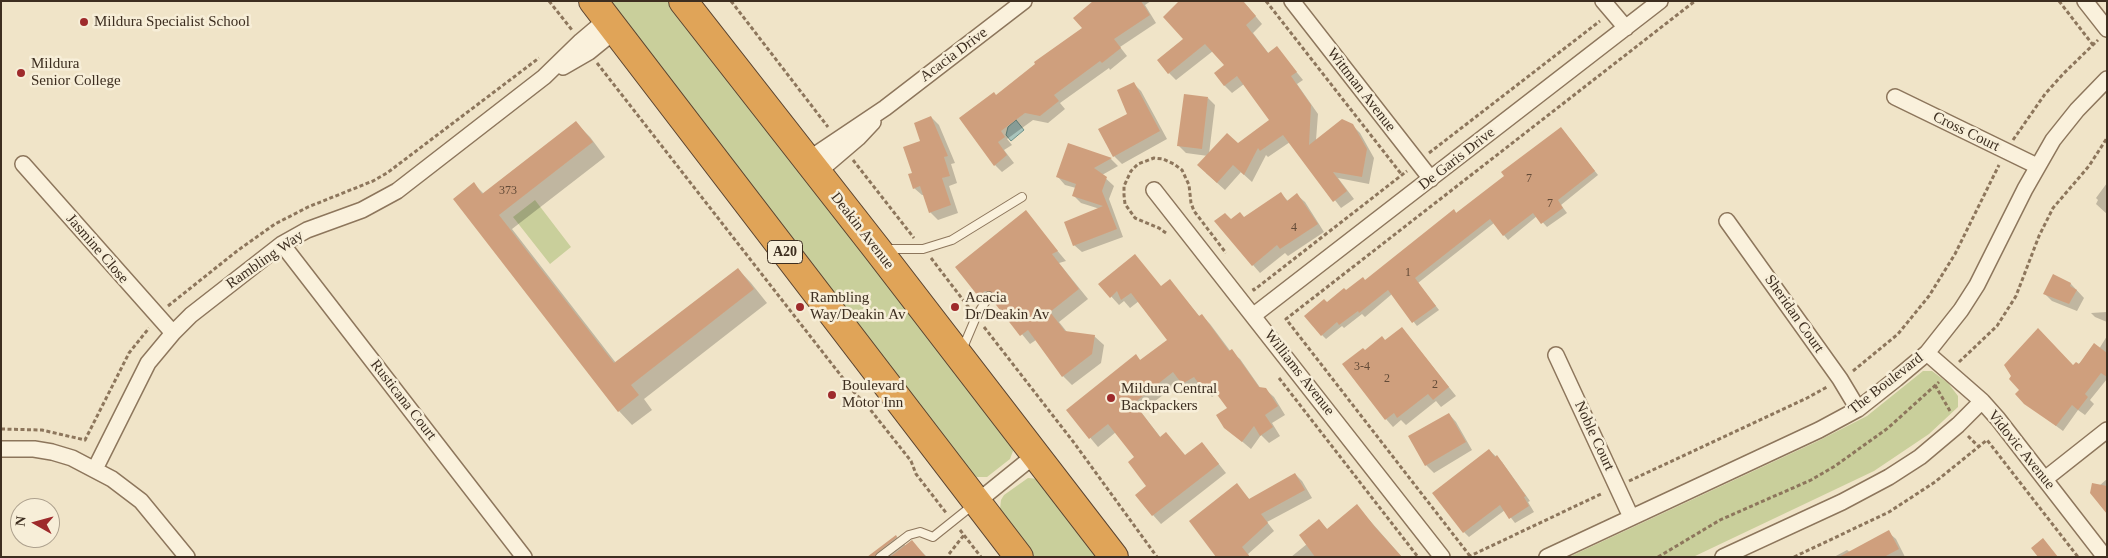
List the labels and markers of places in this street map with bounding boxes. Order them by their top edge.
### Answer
place label: Mildura Specialist School [94,13,250,31]
marker: Mildura Specialist School [78,16,90,28]
place label: Mildura Senior College [31,55,121,90]
marker: Mildura Senior College [15,67,27,79]
place label: Rambling Way/Deakin Av [810,289,906,324]
place label: Acacia Dr/Deakin Av [965,289,1049,324]
marker: Rambling Way/Deakin Av [794,301,806,313]
marker: Acacia Dr/Deakin Av [949,301,961,313]
place label: Boulevard Motor Inn [842,377,904,412]
place label: Mildura Central Backpackers [1121,380,1217,415]
marker: Boulevard Motor Inn [826,389,838,401]
marker: Mildura Central Backpackers [1105,392,1117,404]

